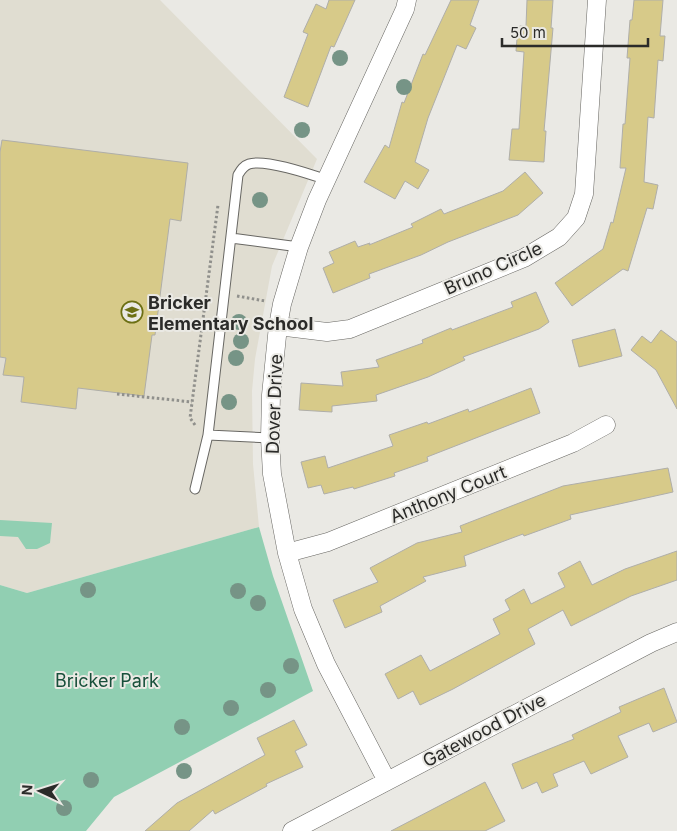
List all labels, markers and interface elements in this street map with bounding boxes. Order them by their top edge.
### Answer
scale bar [502,15,648,47]
text: 50 m [510,23,546,42]
street label: Bruno Circle [441,237,545,299]
place label: Bricker Elementary School [148,292,313,334]
school or university icon: Bricker Elementary School [120,300,144,324]
street label: Dover Drive [262,354,286,454]
street label: Anthony Court [387,461,509,527]
park label: Bricker Park [55,670,159,691]
street label: Gatewood Drive [419,689,549,771]
north arrow [15,766,65,816]
text: N [18,784,35,796]

